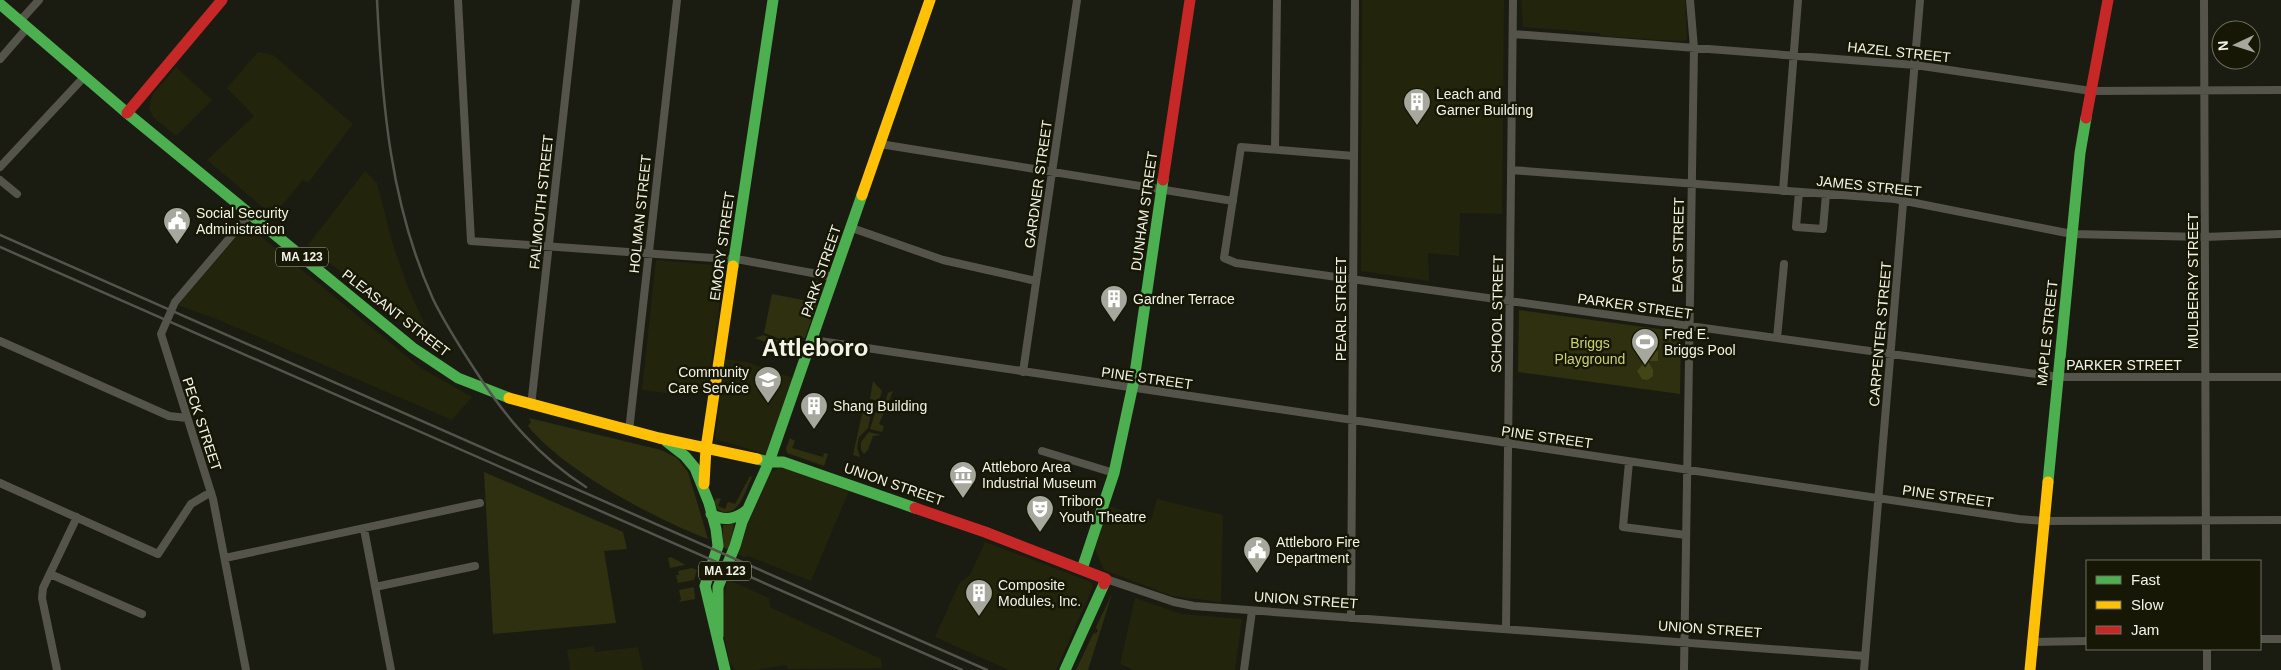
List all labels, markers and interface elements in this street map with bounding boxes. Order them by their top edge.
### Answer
north arrow [2211,20,2261,70]
street label: HAZEL STREET [1847,39,1952,65]
text: N [2215,40,2231,52]
place label: Leach and Garner Building [1436,86,1533,118]
building icon: Leach and Garner Building [1402,87,1432,126]
street label: GARDNER STREET [1021,119,1055,249]
street label: FALMOUTH STREET [526,133,556,270]
street label: DUNHAM STREET [1128,150,1160,272]
street label: HOLMAN STREET [626,154,654,274]
street label: JAMES STREET [1816,173,1923,200]
street label: EMORY STREET [706,190,738,302]
street label: EAST STREET [1669,197,1687,293]
place label: Social Security Administration [196,205,289,237]
public building icon: Social Security Administration [162,206,192,245]
street label: MULBERRY STREET [2185,212,2201,349]
street label: PARK STREET [798,222,844,319]
road number: MA 123 [276,248,328,266]
street label: SCHOOL STREET [1488,255,1506,373]
street label: PEARL STREET [1333,256,1349,361]
street label: CARPENTER STREET [1866,260,1894,407]
street label: PLEASANT STREET [339,266,453,360]
street label: MAPLE STREET [2033,279,2061,387]
building icon: Gardner Terrace [1099,284,1129,323]
street label: PARKER STREET [1577,290,1694,322]
place label: Gardner Terrace [1133,291,1235,307]
place label: Fred E. Briggs Pool [1664,326,1736,358]
sports icon: Fred E. Briggs Pool [1630,327,1660,366]
district label: Attleboro [762,334,868,361]
park label: Briggs Playground [1555,335,1625,367]
street label: PARKER STREET [2066,357,2182,373]
place label: Community Care Service [668,364,749,396]
street label: PINE STREET [1100,364,1194,392]
school or university icon: Community Care Service [753,365,783,404]
street label: PECK STREET [179,375,225,473]
building icon: Shang Building [799,391,829,430]
place label: Shang Building [833,398,927,414]
street label: PINE STREET [1500,423,1594,451]
street label: UNION STREET [842,459,946,509]
place label: Attleboro Area Industrial Museum [982,459,1096,491]
museum icon: Attleboro Area Industrial Museum [948,460,978,499]
street label: PINE STREET [1901,482,1995,510]
place label: Triboro Youth Theatre [1059,493,1146,525]
theatre icon: Triboro Youth Theatre [1025,494,1055,533]
place label: Attleboro Fire Department [1276,534,1360,566]
public building icon: Attleboro Fire Department [1242,535,1272,574]
legend [2086,560,2261,650]
road number: MA 123 [699,562,751,580]
text: Fast [2131,571,2161,588]
place label: Composite Modules, Inc. [998,577,1081,609]
building icon: Composite Modules, Inc. [964,578,994,617]
street label: UNION STREET [1253,588,1359,612]
text: Slow [2131,596,2164,613]
street label: UNION STREET [1657,617,1763,641]
text: Jam [2131,621,2159,638]

